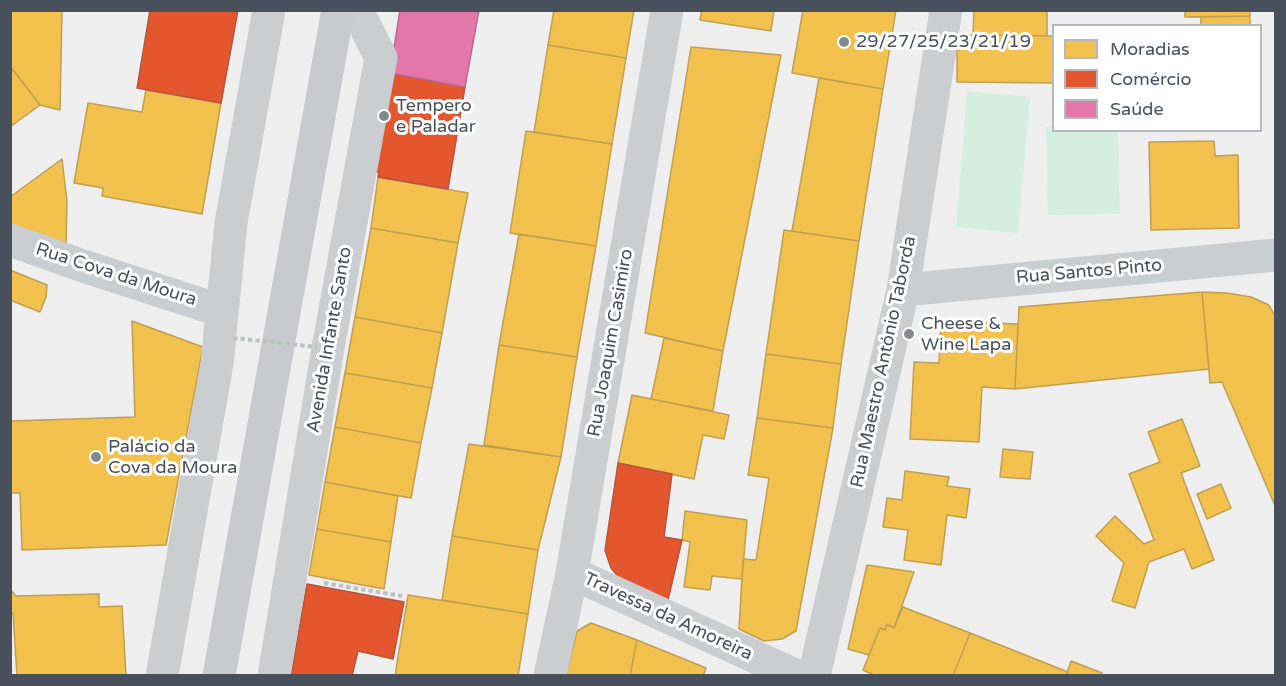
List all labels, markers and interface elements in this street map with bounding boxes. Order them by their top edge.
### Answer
legend [1052,24,1262,132]
place label: 29/27/25/23/21/19 [856,31,1031,53]
marker: 29/27/25/23/21/19 [837,35,851,49]
text: Moradias [1110,38,1190,60]
text: Comércio [1110,68,1192,90]
place label: Tempero e Paladar [396,95,476,138]
text: Saúde [1110,98,1164,120]
marker: Tempero e Paladar [377,109,391,123]
street label: Rua Maestro António Taborda [847,234,921,490]
street label: Rua Cova da Moura [33,239,199,311]
street label: Avenida Infante Santo [303,245,357,435]
street label: Rua Joaquim Casimiro [584,247,638,439]
street label: Rua Santos Pinto [1015,255,1163,289]
place label: Cheese & Wine Lapa [921,313,1011,356]
marker: Cheese & Wine Lapa [902,327,916,341]
place label: Palácio da Cova da Moura [108,436,237,478]
marker: Palácio da Cova da Moura [89,450,103,464]
street label: Travessa da Amoreira [580,568,756,666]

